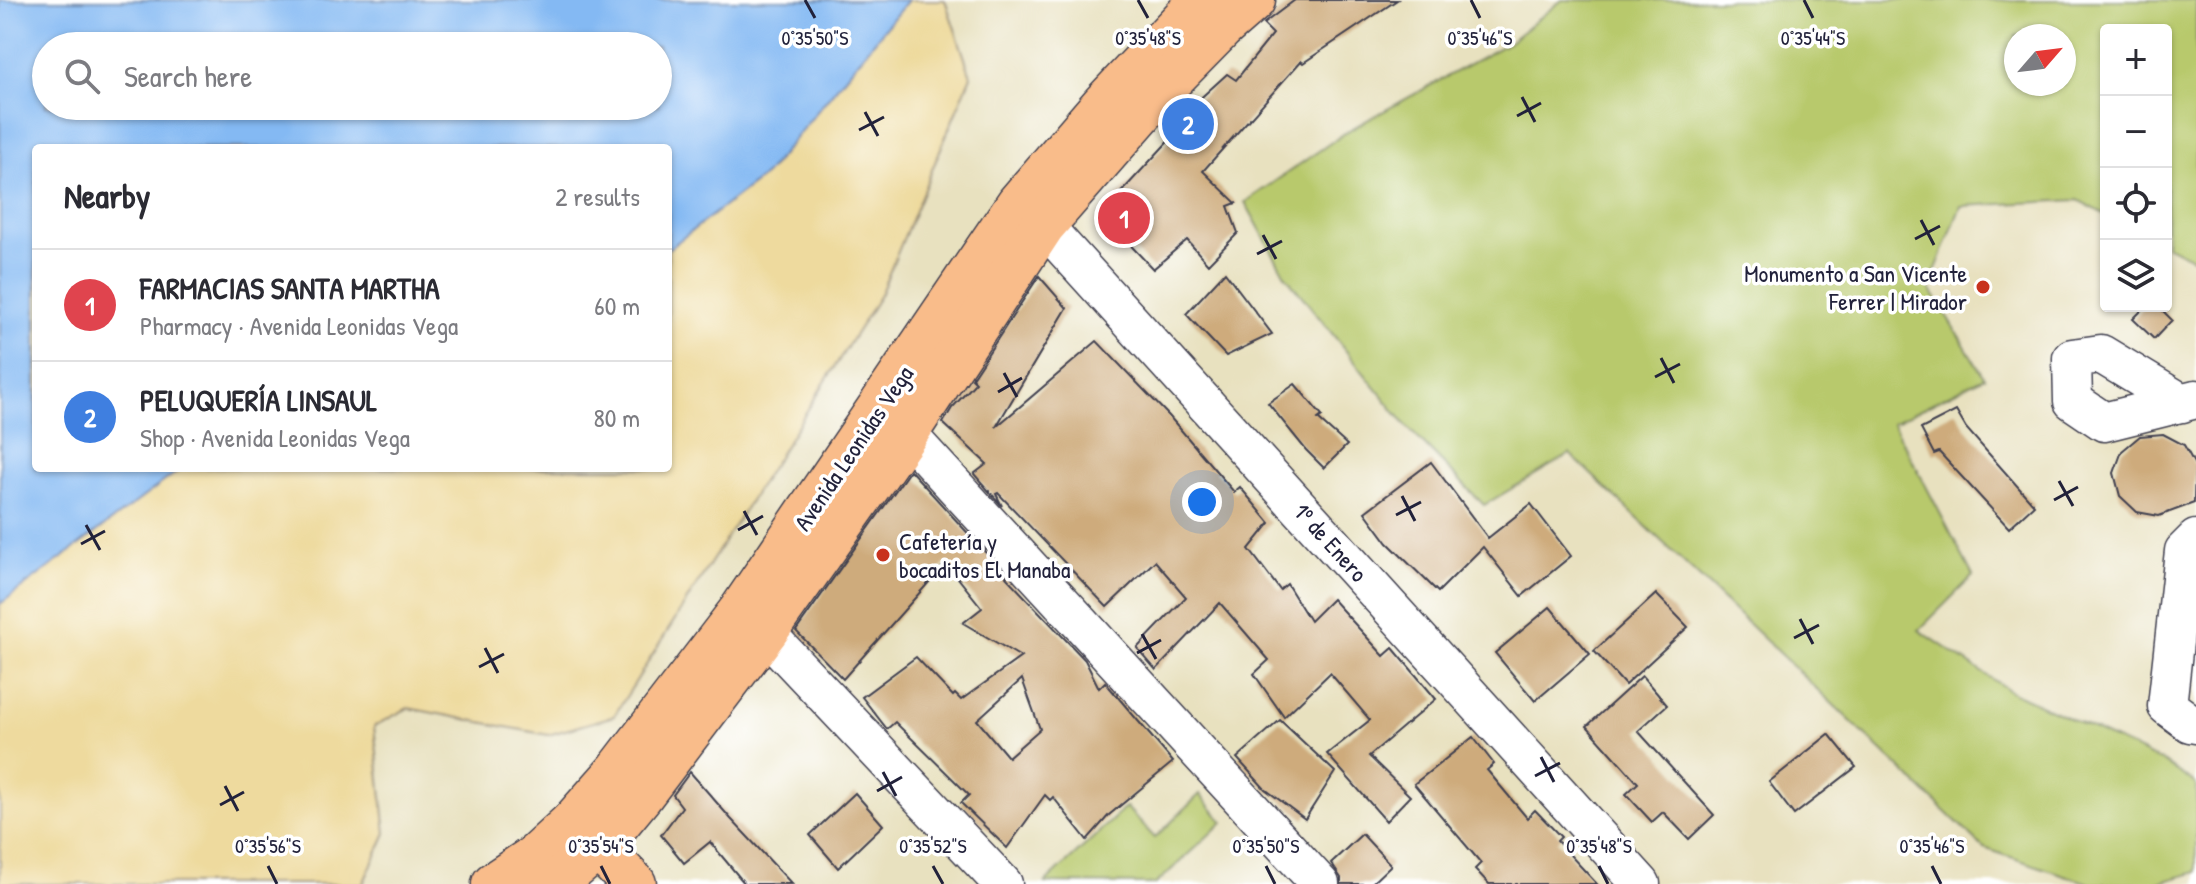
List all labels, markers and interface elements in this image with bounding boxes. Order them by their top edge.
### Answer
text: 0°35'50"S [782,24,848,51]
text: 0°35'48"S [1115,24,1181,51]
text: 0°35'46"S [1447,24,1513,51]
text: 0°35'44"S [1781,24,1845,51]
north arrow [2004,24,2076,96]
map controls [2100,24,2172,312]
button: + [2100,24,2172,96]
search box [32,32,672,120]
icon: search [60,54,104,98]
text: Search here [124,56,252,96]
pin: 2 [1162,94,1214,154]
button: − [2100,96,2172,168]
button: locate [2100,168,2172,240]
text: Nearby [64,173,150,219]
text: 2 results [555,179,640,214]
pin: 1 [1098,188,1150,248]
button: layers [2100,240,2172,312]
place label: Monumento a San Vicente Ferrer | Mirador [1744,257,1967,317]
text: FARMACIAS SANTA MARTHA [140,268,440,308]
marker: Monumento a San Vicente Ferrer | Mirador [1974,278,1992,296]
text: 1 [85,288,95,323]
text: 60 m [594,288,640,323]
text: Pharmacy · Avenida Leonidas Vega [140,308,458,343]
street label: Avenida Leonidas Vega [786,359,920,537]
text: PELUQUERÍA LINSAUL [140,380,377,420]
text: 2 [84,400,96,435]
text: 80 m [593,400,640,435]
text: Shop · Avenida Leonidas Vega [140,420,410,455]
your location [1182,482,1222,522]
street label: 1º de Enero [1287,496,1375,589]
place label: Cafetería y bocaditos El Manaba [899,525,1070,585]
marker: Cafetería y bocaditos El Manaba [874,546,892,564]
text: 0°35'56"S [235,832,301,859]
text: 0°35'54"S [568,832,634,859]
text: 0°35'52"S [899,832,967,859]
text: 0°35'50"S [1233,832,1299,859]
text: 0°35'48"S [1566,832,1632,859]
text: 0°35'46"S [1899,832,1965,859]

